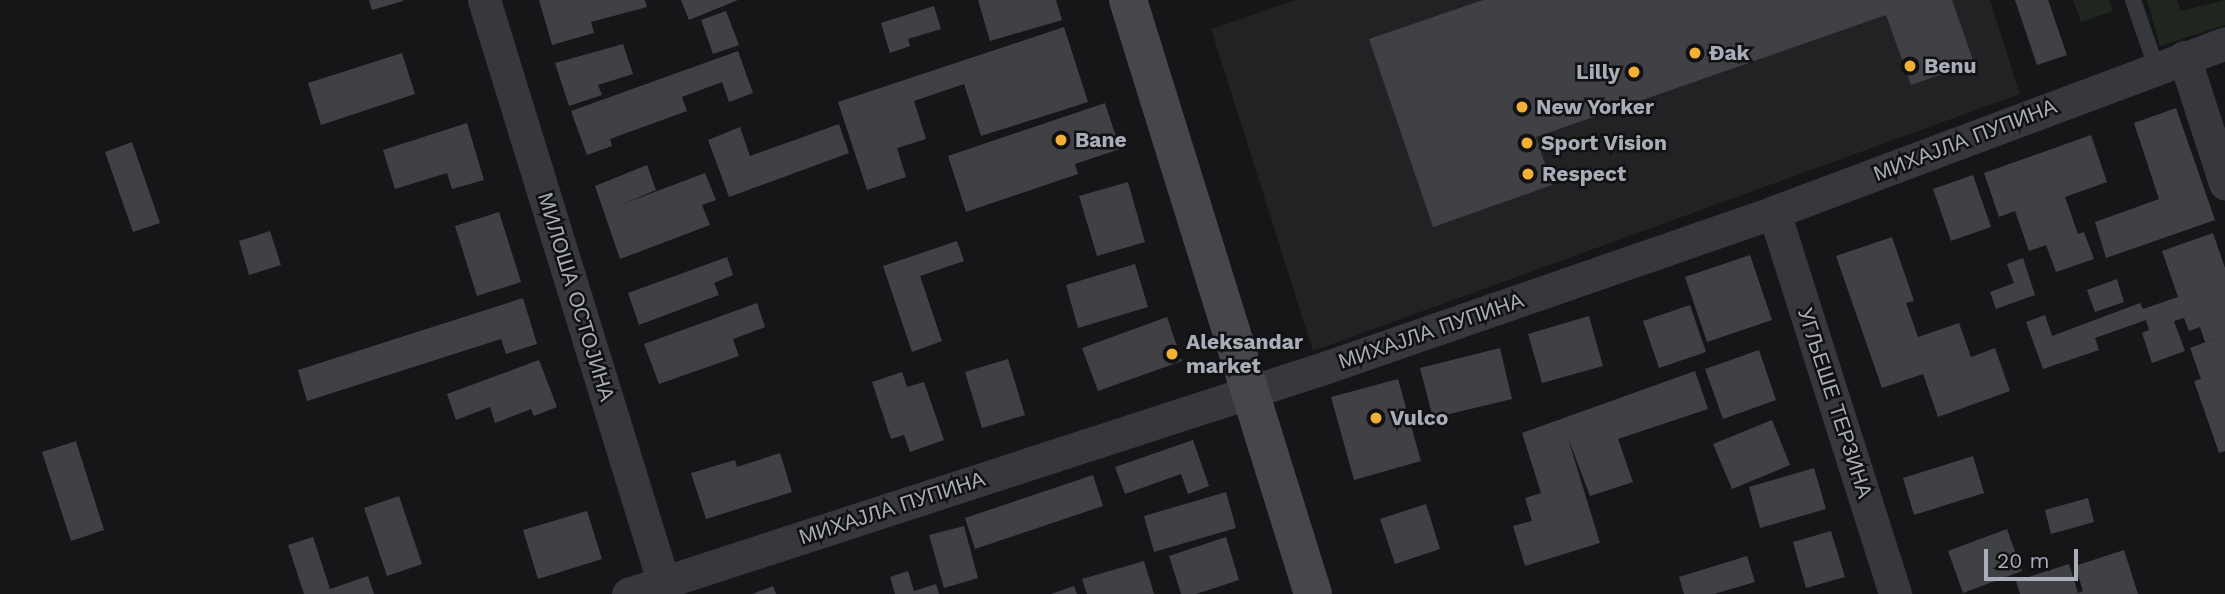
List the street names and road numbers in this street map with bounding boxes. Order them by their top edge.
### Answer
street label: МИХАЈЛА ПУПИНА [1870,94,2060,186]
street label: МИЛОША ОСТОЈИНА [532,190,620,404]
street label: МИХАЈЛА ПУПИНА [1335,288,1527,374]
street label: УГЉЕШЕ ТЕРЗИНА [1792,305,1878,501]
street label: МИХАЈЛА ПУПИНА [796,466,988,550]

